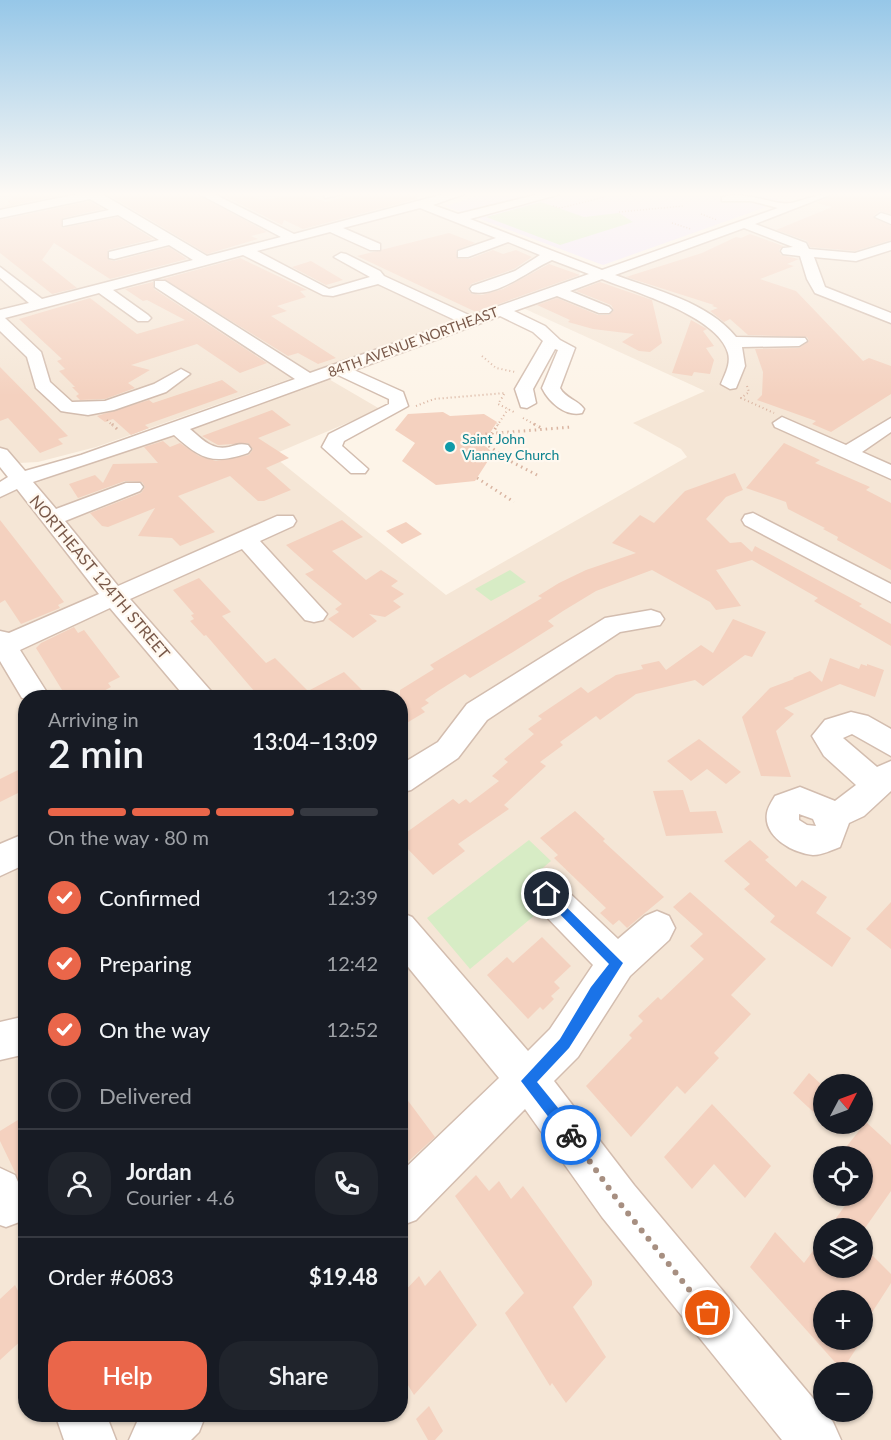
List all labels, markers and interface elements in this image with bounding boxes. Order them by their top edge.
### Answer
street label: 84TH AVENUE NORTHEAST [325,303,501,380]
place label: Saint John Vianney Church [462,430,559,463]
marker: Saint John Vianney Church [443,440,457,454]
street label: NORTHEAST 124TH STREET [26,491,175,663]
text: Arriving in [48,707,139,731]
text: 13:04–13:09 [252,728,378,755]
text: 2 min [48,730,144,776]
text: On the way · 80 m [48,825,209,849]
pin [521,868,572,919]
icon: home [530,877,563,910]
icon: check [48,881,81,914]
text: Confirmed [99,884,201,911]
text: 12:39 [327,885,378,909]
icon: check [48,947,81,980]
text: Preparing [99,950,191,977]
text: 12:42 [327,951,378,975]
icon: check [48,1013,81,1046]
text: On the way [99,1016,210,1043]
text: 12:52 [327,1017,378,1041]
north arrow [813,1074,873,1134]
map controls [813,1074,873,1422]
text: Delivered [99,1082,192,1109]
courier [541,1105,601,1165]
icon: bike [555,1119,588,1152]
button: locate [813,1146,873,1206]
button: person [48,1152,111,1215]
button: phone [315,1152,378,1215]
text: Jordan [126,1158,192,1185]
text: Courier · 4.6 [126,1185,235,1209]
button: layers [813,1218,873,1278]
text: Order #6083 [48,1263,174,1290]
text: $19.48 [309,1263,378,1290]
pin [682,1287,733,1338]
button: + [813,1290,873,1350]
icon: bag [691,1296,724,1329]
button: Help [48,1341,207,1410]
button: Share [219,1341,378,1410]
button: − [813,1362,873,1422]

